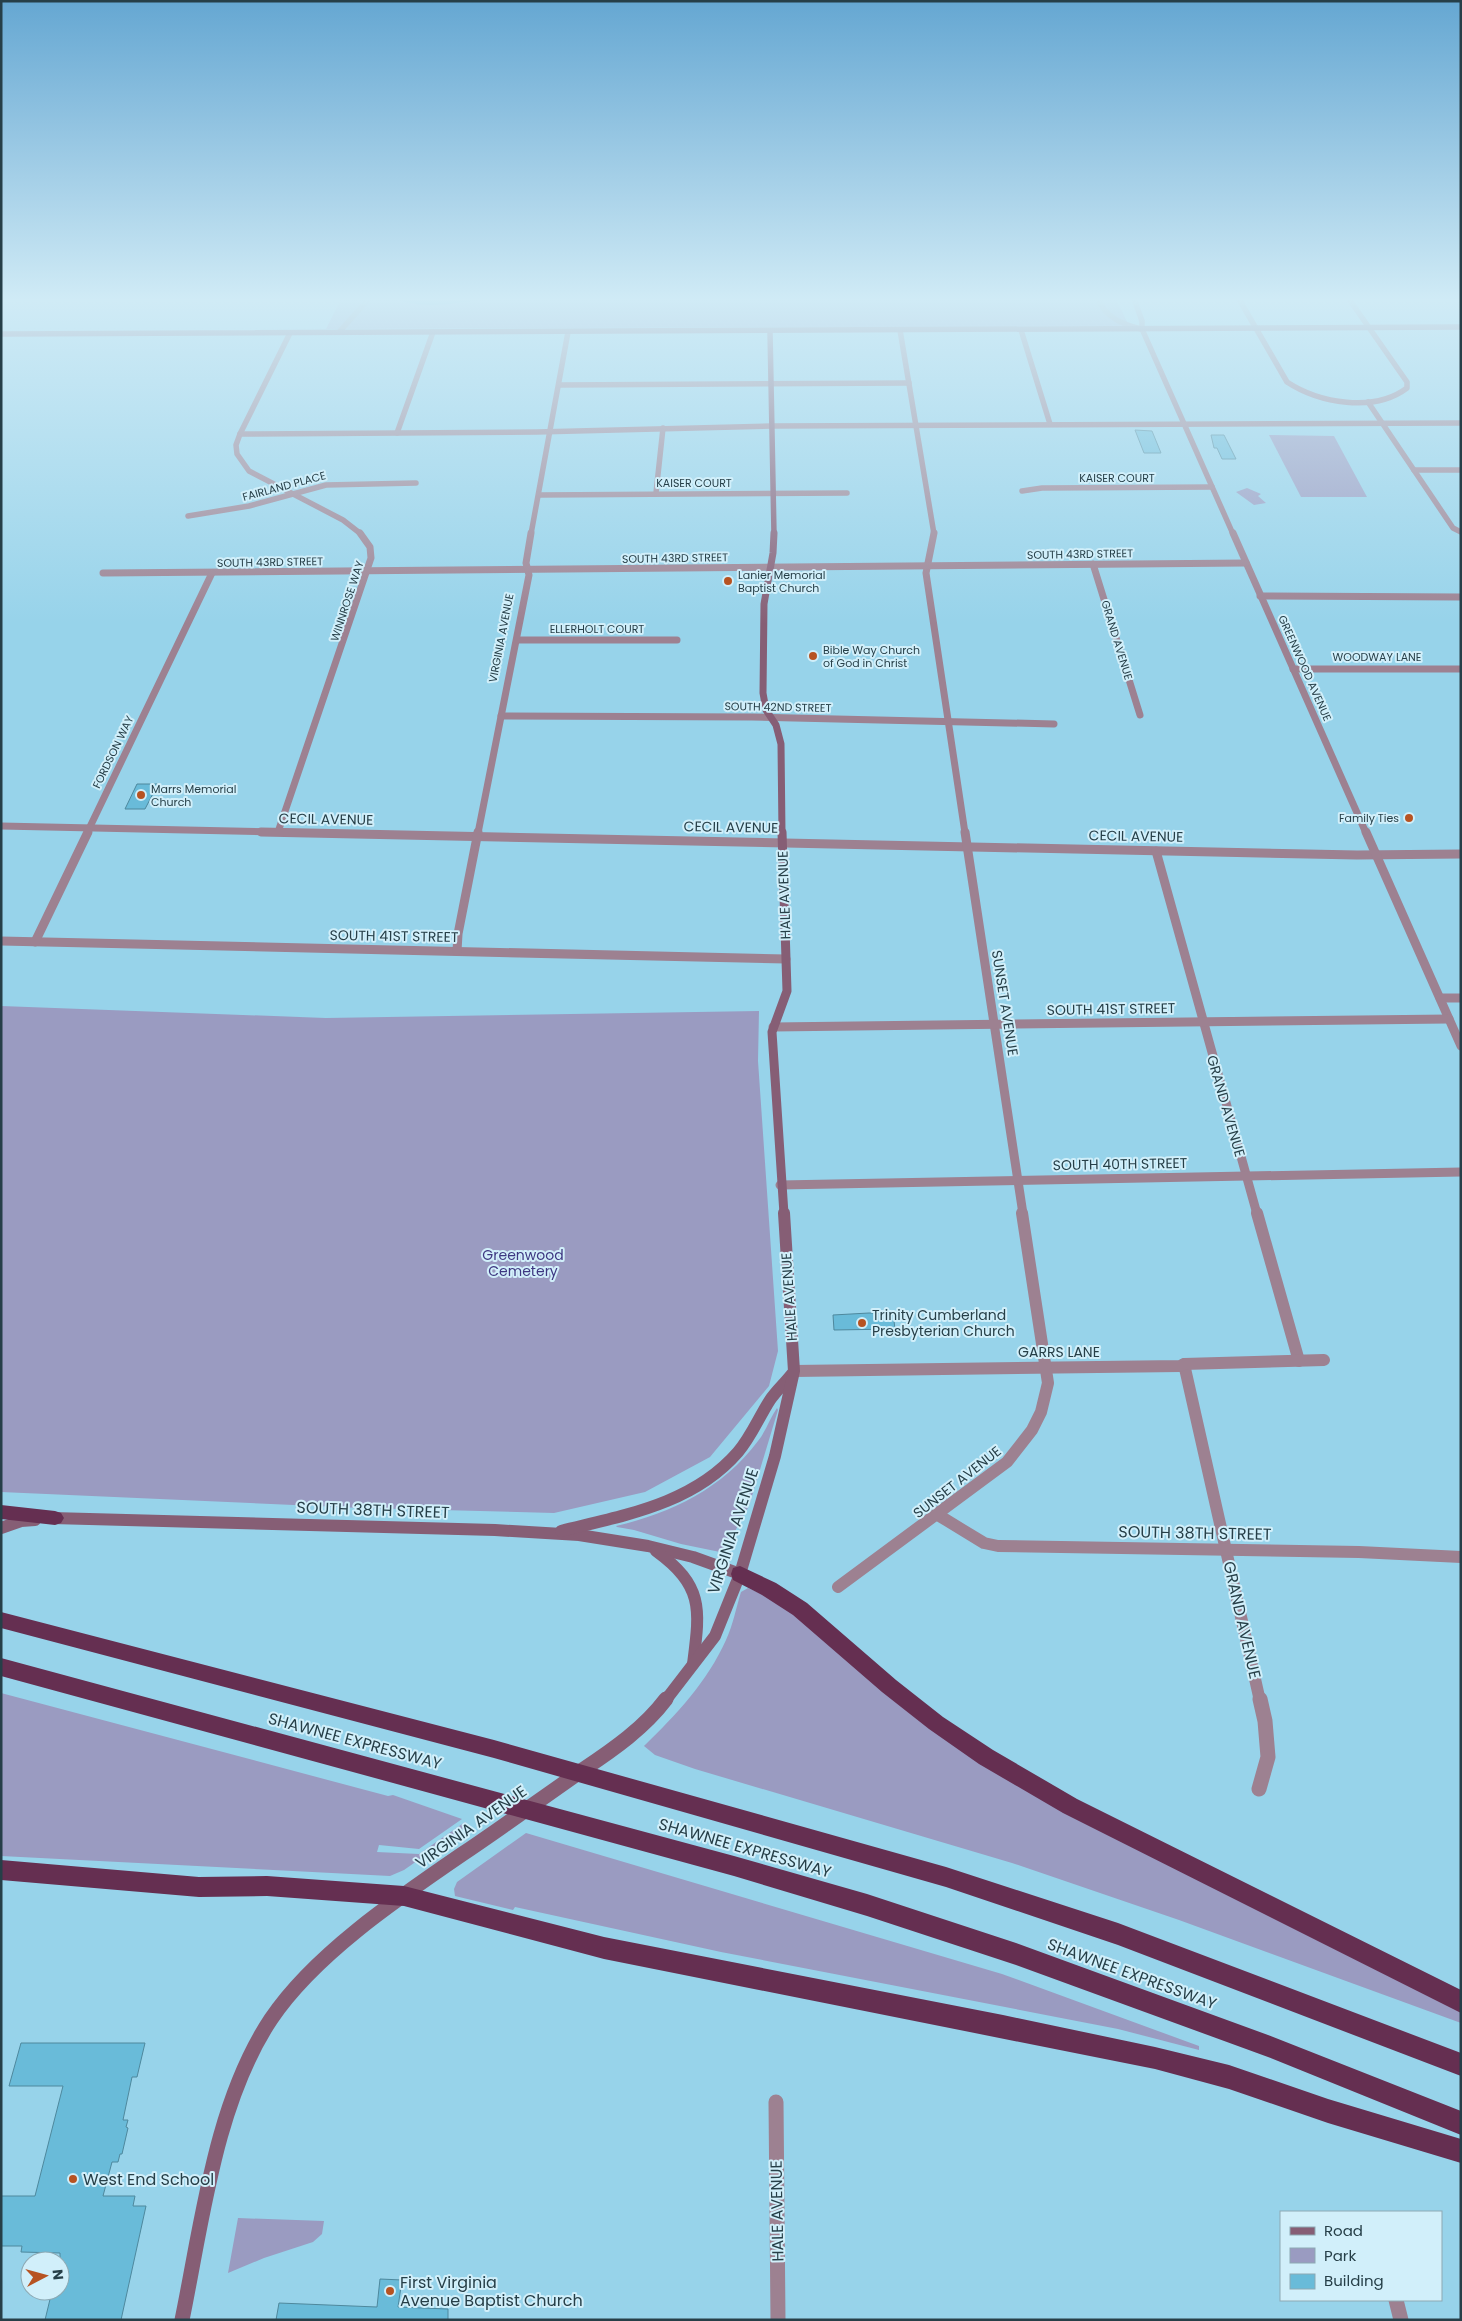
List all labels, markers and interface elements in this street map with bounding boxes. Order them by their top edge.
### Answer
street label: FAIRLAND PLACE [241,467,327,505]
street label: KAISER COURT [1079,470,1155,486]
street label: KAISER COURT [656,475,732,491]
street label: SOUTH 43RD STREET [1027,545,1133,563]
street label: SOUTH 43RD STREET [622,549,728,567]
street label: SOUTH 43RD STREET [217,553,323,571]
street label: WINNROSE WAY [326,558,368,643]
place label: Lanier Memorial Baptist Church [738,567,825,596]
marker: Lanier Memorial Baptist Church [722,575,734,587]
street label: VIRGINIA AVENUE [485,592,517,684]
street label: GRAND AVENUE [1097,598,1137,682]
street label: GREENWOOD AVENUE [1274,613,1336,723]
street label: ELLERHOLT COURT [550,621,644,637]
place label: Bible Way Church of God in Christ [823,642,920,671]
street label: WOODWAY LANE [1333,649,1421,665]
marker: Bible Way Church of God in Christ [807,650,819,662]
street label: SOUTH 42ND STREET [724,698,832,716]
street label: FORDSON WAY [88,712,138,791]
place label: Marrs Memorial Church [151,781,236,810]
marker: Marrs Memorial Church [135,789,147,801]
street label: CECIL AVENUE [279,808,373,830]
place label: Family Ties [1339,810,1399,826]
marker: Family Ties [1403,812,1415,824]
street label: CECIL AVENUE [684,816,778,838]
street label: CECIL AVENUE [1089,825,1183,847]
street label: HALE AVENUE [772,850,796,940]
street label: SOUTH 41ST STREET [329,925,459,947]
street label: SUNSET AVENUE [987,949,1023,1057]
street label: SOUTH 41ST STREET [1046,998,1176,1020]
street label: GRAND AVENUE [1202,1053,1250,1159]
street label: SOUTH 40TH STREET [1053,1153,1188,1175]
park label: Greenwood Cemetery [482,1245,564,1281]
street label: HALE AVENUE [776,1252,802,1342]
place label: Trinity Cumberland Presbyterian Church [872,1305,1015,1341]
marker: Trinity Cumberland Presbyterian Church [856,1317,868,1329]
street label: GARRS LANE [1018,1342,1100,1362]
street label: SUNSET AVENUE [909,1441,1005,1523]
street label: VIRGINIA AVENUE [702,1465,764,1597]
street label: SOUTH 38TH STREET [296,1496,450,1524]
street label: SOUTH 38TH STREET [1118,1520,1272,1546]
street label: GRAND AVENUE [1217,1559,1267,1681]
street label: SHAWNEE EXPRESSWAY [266,1707,445,1775]
street label: VIRGINIA AVENUE [411,1780,531,1874]
street label: SHAWNEE EXPRESSWAY [656,1812,835,1884]
street label: SHAWNEE EXPRESSWAY [1044,1933,1220,2016]
street label: HALE AVENUE [765,2160,789,2262]
place label: West End School [83,2168,214,2191]
marker: West End School [67,2173,79,2185]
legend [1280,2211,1442,2301]
text: Road [1324,2220,1363,2241]
text: Park [1324,2245,1356,2266]
north arrow [20,2251,70,2301]
text: N [47,2268,68,2281]
text: Building [1324,2270,1384,2291]
place label: First Virginia Avenue Baptist Church [400,2271,583,2312]
marker: First Virginia Avenue Baptist Church [384,2285,396,2297]

